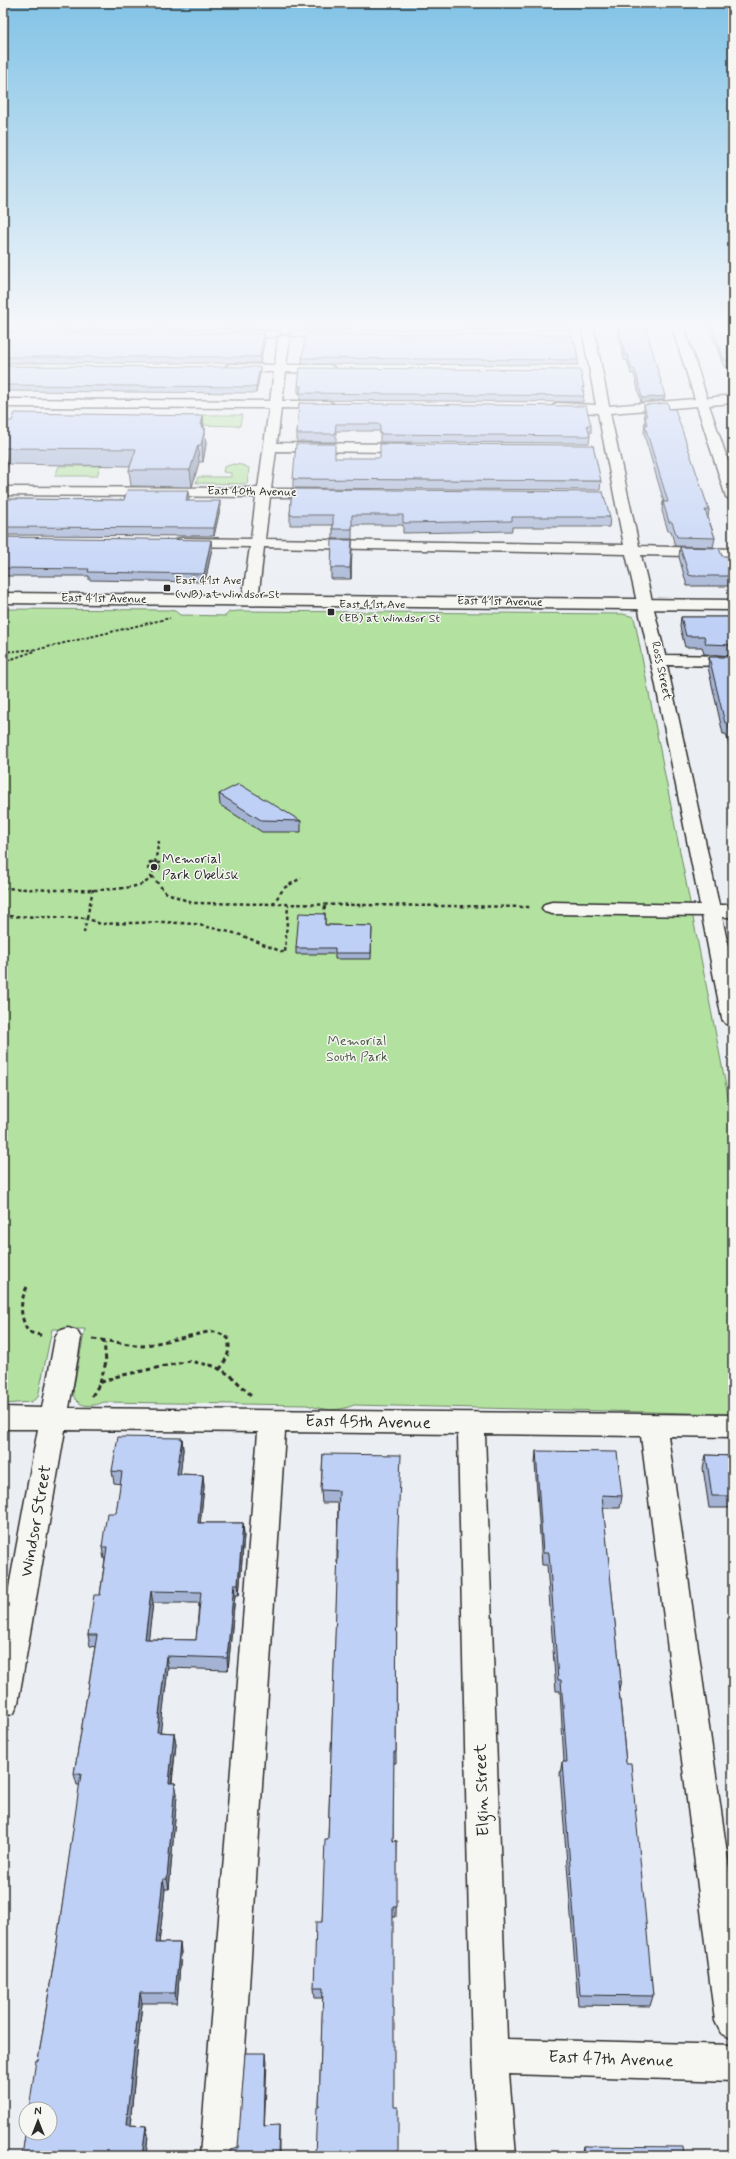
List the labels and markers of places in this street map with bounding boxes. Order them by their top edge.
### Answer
place label: East 41st Ave (WB) at Windsor St [175,573,280,603]
marker: East 41st Ave (WB) at Windsor St [162,583,172,593]
place label: East 41st Ave (EB) at Windsor St [339,597,440,627]
marker: East 41st Ave (EB) at Windsor St [326,607,336,617]
place label: Memorial Park Obelisk [162,850,239,884]
marker: Memorial Park Obelisk [149,862,159,872]

